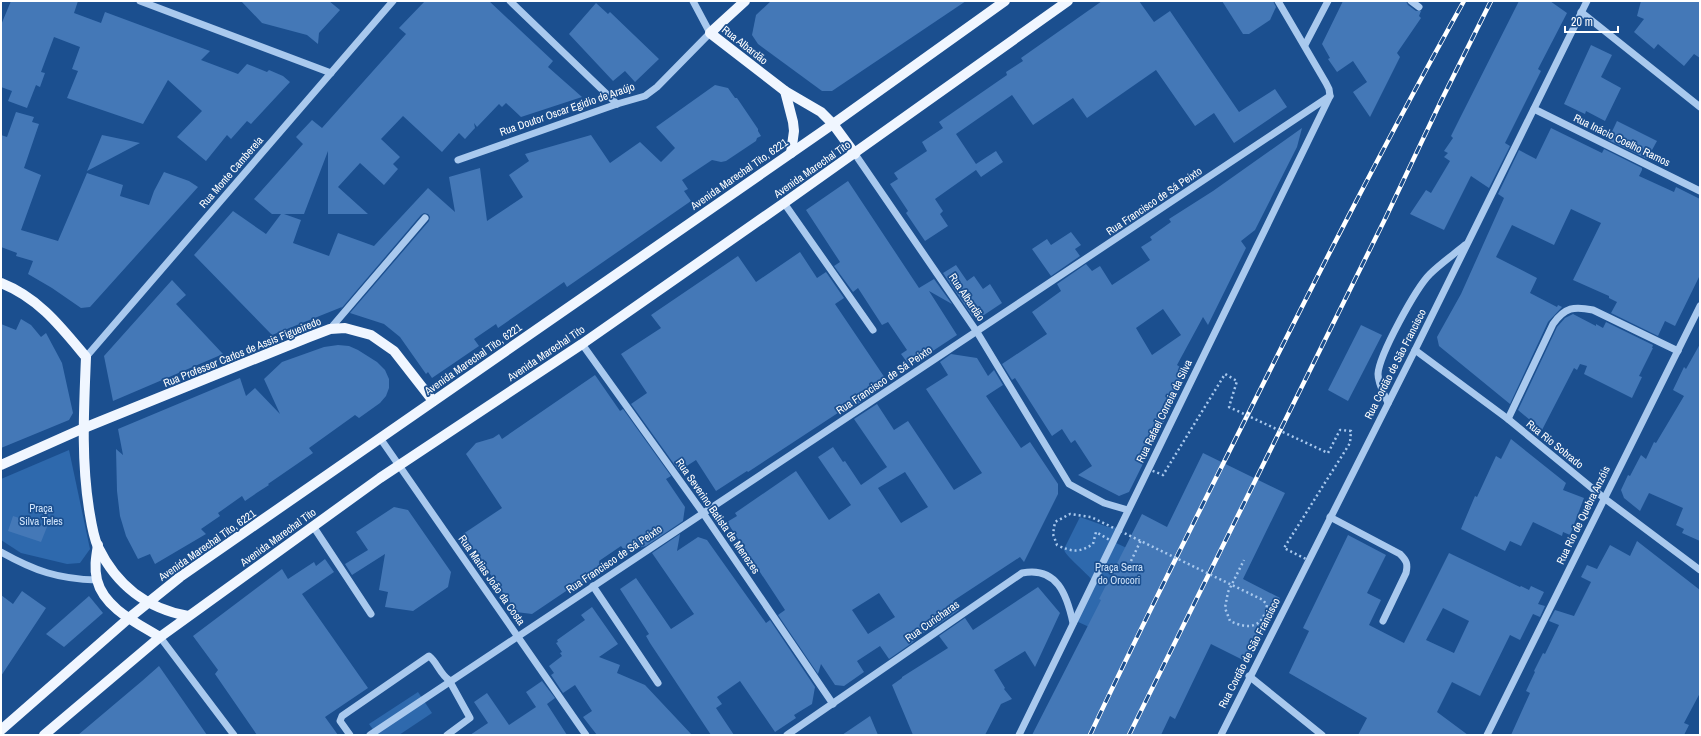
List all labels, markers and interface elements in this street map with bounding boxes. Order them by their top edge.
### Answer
scale bar [1565,8,1618,34]
text: 20 m [1571,14,1593,30]
street label: Rua Albardão [719,23,771,67]
street label: Rua Doutor Oscar Egidio de Araújo [498,79,636,139]
street label: Rua Inácio Coelho Ramos [1571,111,1673,170]
street label: Rua Monte Camberela [196,133,266,211]
street label: Avenida Marechal Tito, 6221 [687,135,790,213]
street label: Avenida Marechal Tito [770,137,853,201]
street label: Rua Francisco de Sá Peixto [1103,164,1205,238]
street label: Rua Albardão [946,270,988,324]
street label: Rua Cordão de São Francisco [1361,307,1429,421]
street label: Rua Professor Carlos de Assis Figueiredo [161,314,323,390]
street label: Avenida Marechal Tito, 6221 [421,320,524,398]
street label: Avenida Marechal Tito [504,322,587,385]
street label: Rua Francisco de Sá Peixto [833,343,935,417]
street label: Rua Rafael Correia da Silva [1133,357,1195,465]
street label: Rua Rio Sobrado [1524,417,1586,471]
street label: Rua Severino Batista de Menezes [673,456,763,577]
street label: Rua Rio de Quebra Anzóis [1553,463,1613,567]
park label: Praça Silva Teles [19,501,63,528]
street label: Avenida Marechal Tito [237,505,319,570]
street label: Avenida Marechal Tito, 6221 [155,506,258,584]
street label: Rua Francisco de Sá Peixto [563,522,665,596]
street label: Rua Matias João da Costa [456,532,528,628]
park label: Praça Serra do Orocori [1095,560,1143,587]
street label: Rua Cordão de São Francisco [1215,596,1283,710]
street label: Rua Curicharas [902,597,962,645]

